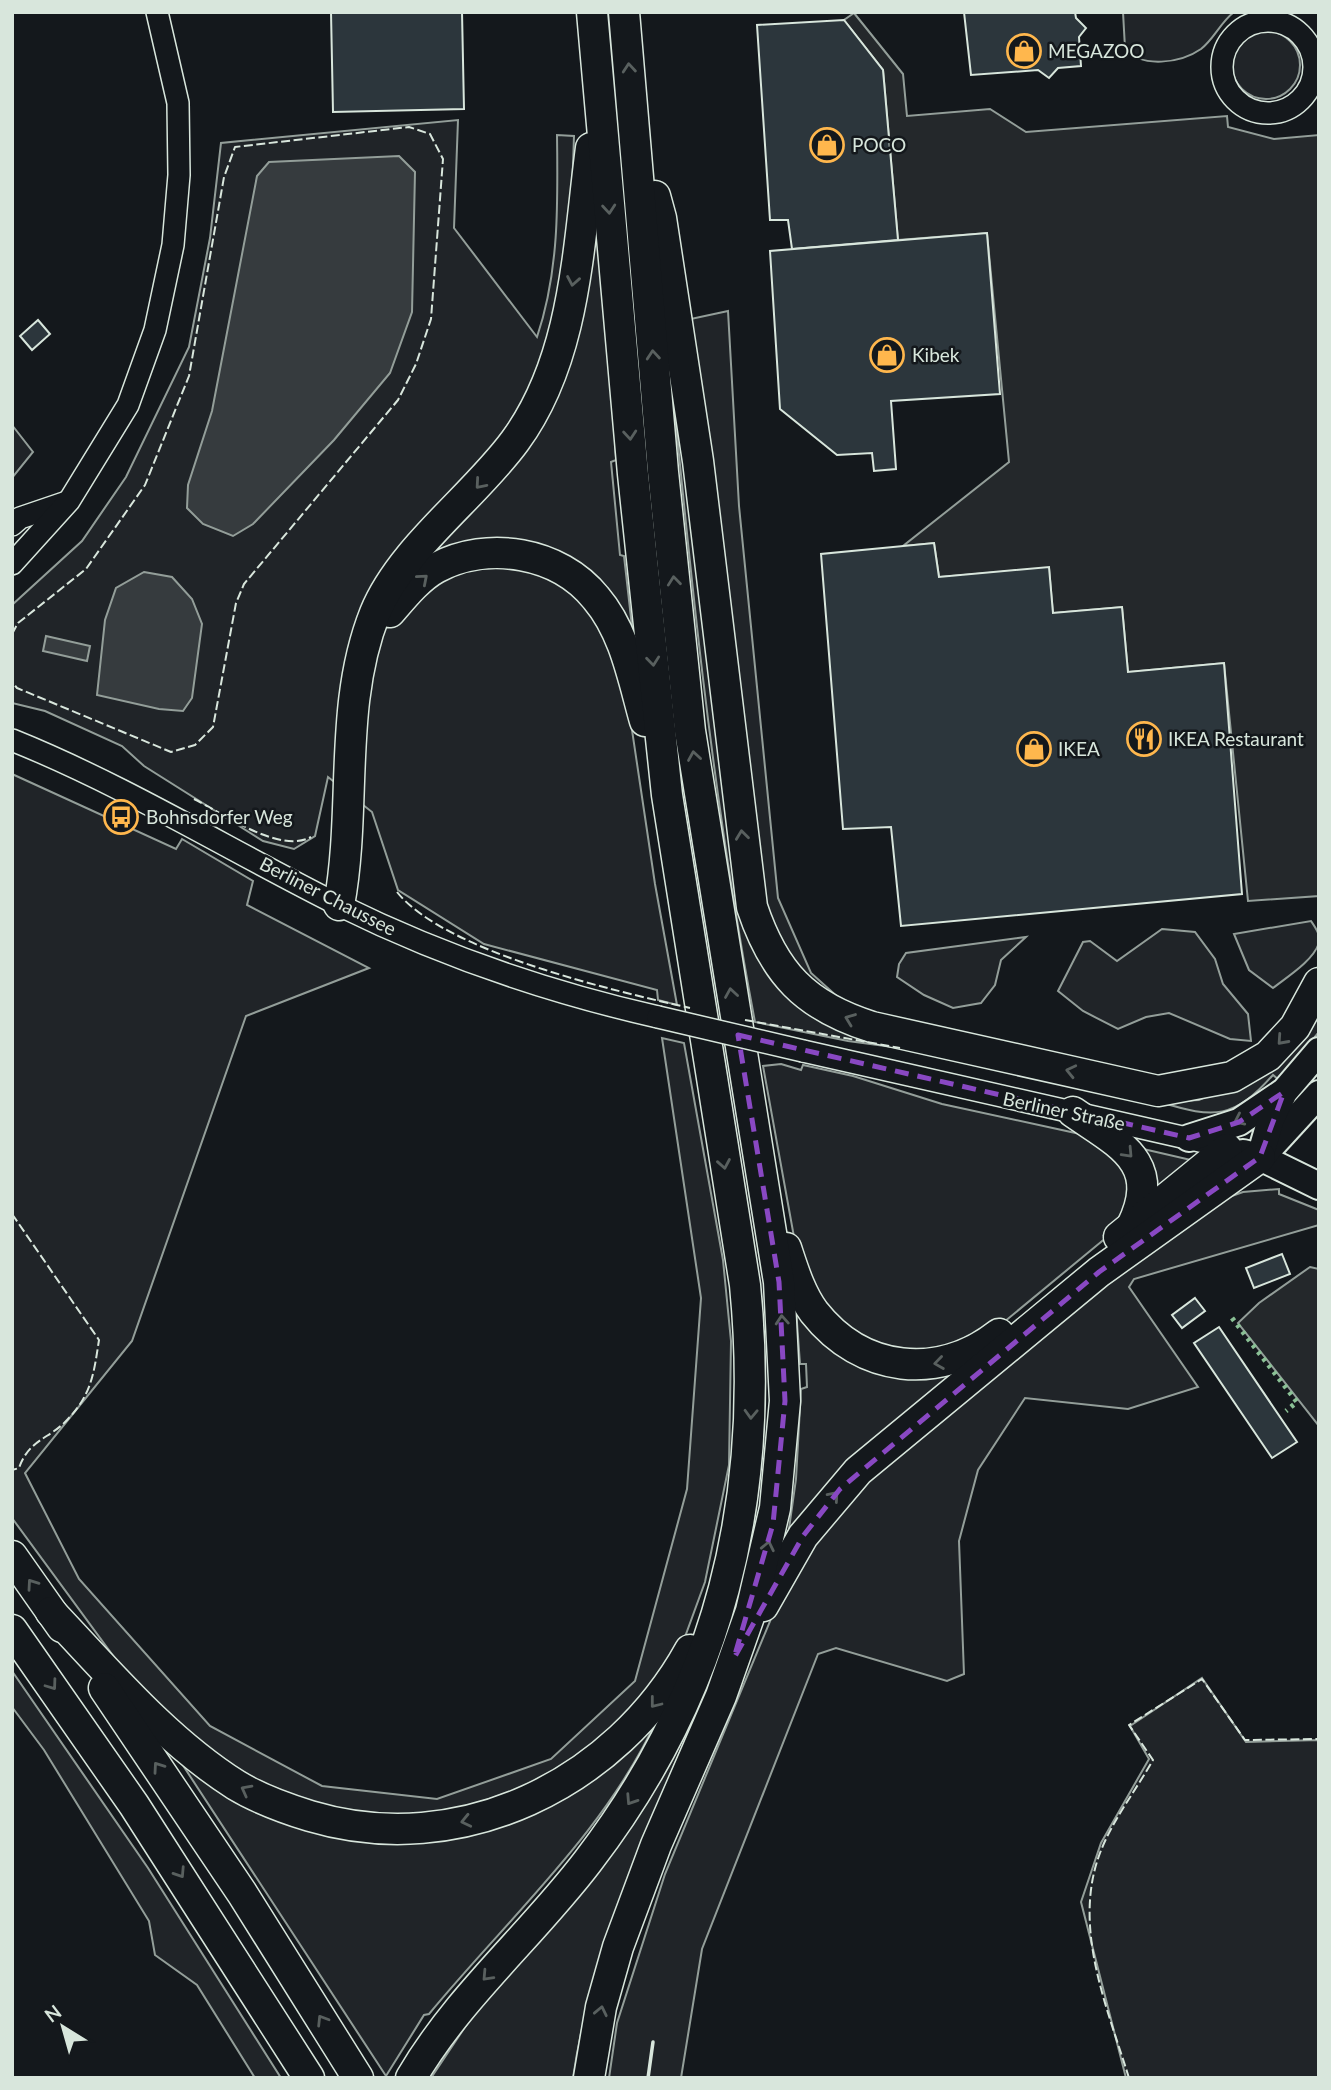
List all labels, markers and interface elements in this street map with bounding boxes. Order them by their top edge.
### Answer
shop icon: MEGAZOO [1005,32,1043,70]
place label: MEGAZOO [1048,39,1145,62]
one-way arrow [622,62,637,73]
shop icon: POCO [808,126,846,164]
place label: POCO [852,133,906,156]
one-way arrow [601,203,616,214]
one-way arrow [566,275,581,287]
shop icon: Kibek [868,336,906,374]
place label: Kibek [912,343,960,366]
one-way arrow [646,349,661,360]
one-way arrow [622,429,637,441]
one-way arrow [476,475,488,488]
one-way arrow [415,575,428,587]
one-way arrow [667,575,682,586]
one-way arrow [645,656,660,667]
restaurant icon: IKEA Restaurant [1125,720,1163,758]
place label: IKEA Restaurant [1168,727,1304,750]
shop icon: IKEA [1015,730,1053,768]
place label: IKEA [1058,737,1100,760]
one-way arrow [687,750,702,762]
bus stop icon: Bohnsdorfer Weg [102,798,140,836]
place label: Bohnsdorfer Weg [146,805,293,828]
one-way arrow [735,830,750,841]
street label: Berliner Chaussee [256,851,400,940]
one-way arrow [724,987,739,999]
one-way arrow [844,1013,856,1027]
one-way arrow [1278,1032,1290,1045]
one-way arrow [1065,1065,1077,1080]
street label: Berliner Straße [1001,1086,1127,1135]
one-way arrow [1234,1112,1246,1126]
one-way arrow [1120,1145,1132,1158]
one-way arrow [716,1158,731,1170]
one-way arrow [775,1314,790,1325]
one-way arrow [933,1356,945,1371]
one-way arrow [743,1409,759,1419]
one-way arrow [826,1492,838,1505]
one-way arrow [759,1540,774,1552]
one-way arrow [28,1579,40,1592]
one-way arrow [44,1677,56,1690]
one-way arrow [650,1696,663,1708]
one-way arrow [154,1762,166,1775]
one-way arrow [240,1785,253,1798]
one-way arrow [626,1792,639,1805]
one-way arrow [460,1813,472,1827]
one-way arrow [171,1866,184,1879]
one-way arrow [482,1968,495,1981]
north arrow [28,1992,98,2062]
text: N [40,1999,65,2027]
one-way arrow [592,2005,607,2017]
one-way arrow [317,2014,330,2027]

